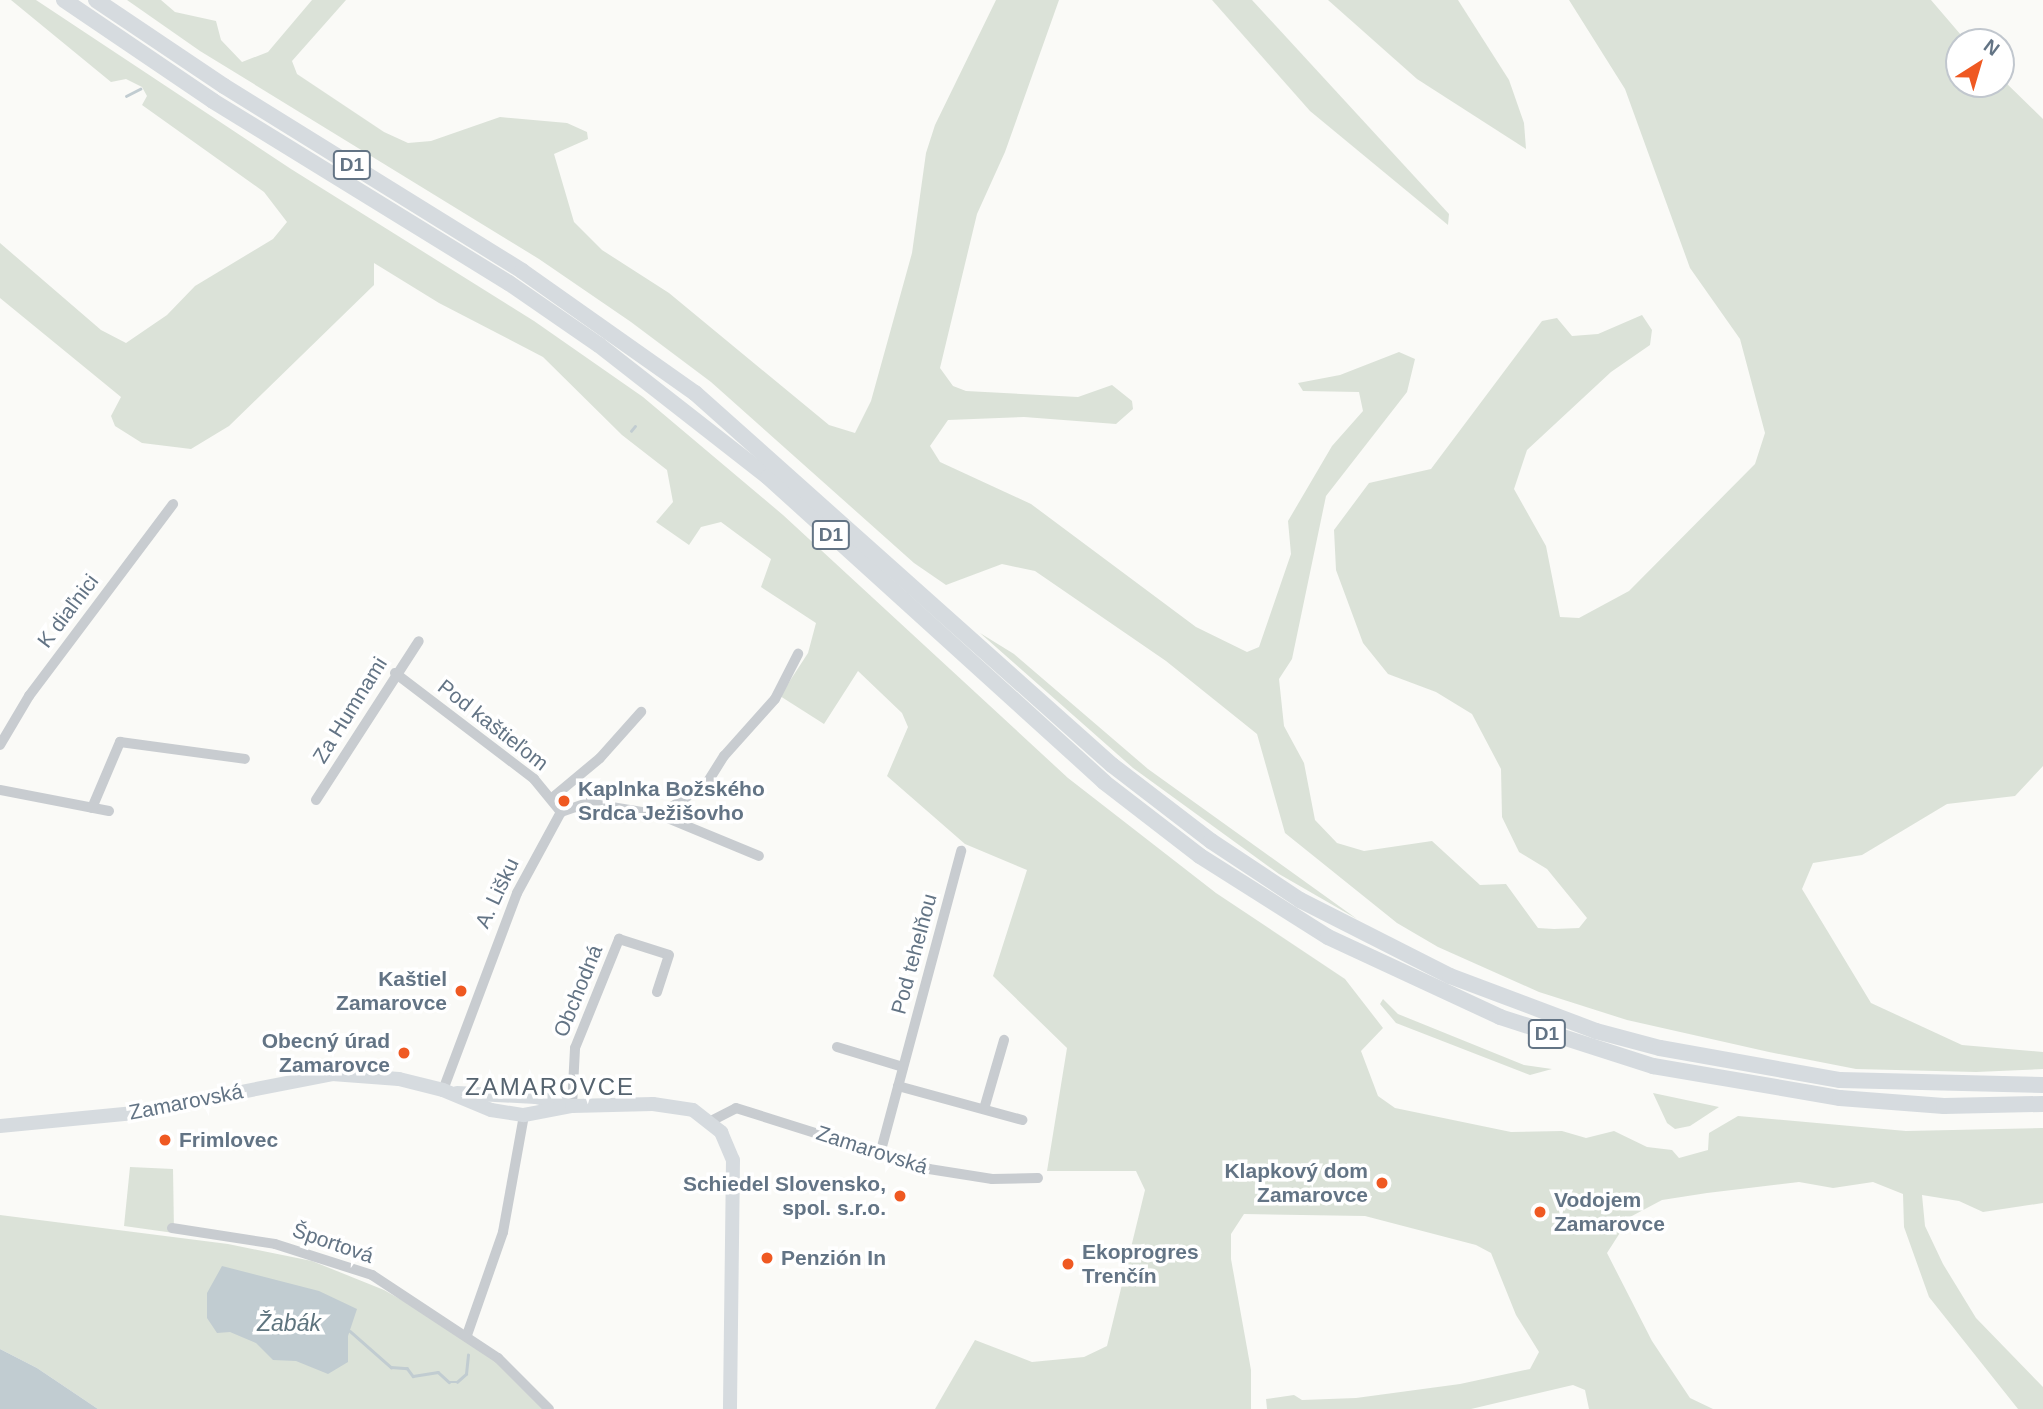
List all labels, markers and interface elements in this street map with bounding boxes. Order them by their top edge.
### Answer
north arrow [1945,28,2015,98]
text: N [1980,35,2004,60]
road number: D1 [333,150,371,181]
road number: D1 [812,520,850,550]
street label: K diaľnici [32,569,104,653]
street label: Za Humnami [307,652,393,768]
street label: Pod kaštieľom [433,674,553,776]
place label: Kaplnka Božského Srdca Ježišovho [578,776,765,826]
marker: Kaplnka Božského Srdca Ježišovho [556,793,572,809]
street label: A. Lišku [470,854,524,932]
street label: Pod tehelňou [886,891,942,1017]
street label: Obchodná [548,941,608,1041]
place label: Kaštiel Zamarovce [336,966,447,1016]
marker: Kaštiel Zamarovce [453,983,469,999]
road number: D1 [1528,1018,1566,1050]
place label: Obecný úrad Zamarovce [262,1028,390,1078]
marker: Obecný úrad Zamarovce [396,1045,412,1061]
district label: ZAMAROVCE [466,1073,634,1101]
street label: Zamarovská [127,1079,245,1125]
street label: Zamarovská [813,1120,931,1180]
place label: Frimlovec [179,1127,278,1153]
marker: Frimlovec [157,1132,173,1148]
place label: Klapkový dom Zamarovce [1224,1158,1368,1208]
place label: Schiedel Slovensko, spol. s.r.o. [683,1171,886,1221]
marker: Klapkový dom Zamarovce [1374,1175,1390,1191]
place label: Vodojem Zamarovce [1554,1187,1665,1237]
marker: Schiedel Slovensko, spol. s.r.o. [892,1188,908,1204]
marker: Vodojem Zamarovce [1532,1204,1548,1220]
street label: Športová [289,1217,377,1269]
place label: Ekoprogres Trenčín [1082,1239,1199,1289]
place label: Penzión In [781,1245,886,1271]
marker: Penzión In [759,1250,775,1266]
marker: Ekoprogres Trenčín [1060,1256,1076,1272]
water label: Žabák [257,1309,321,1337]

